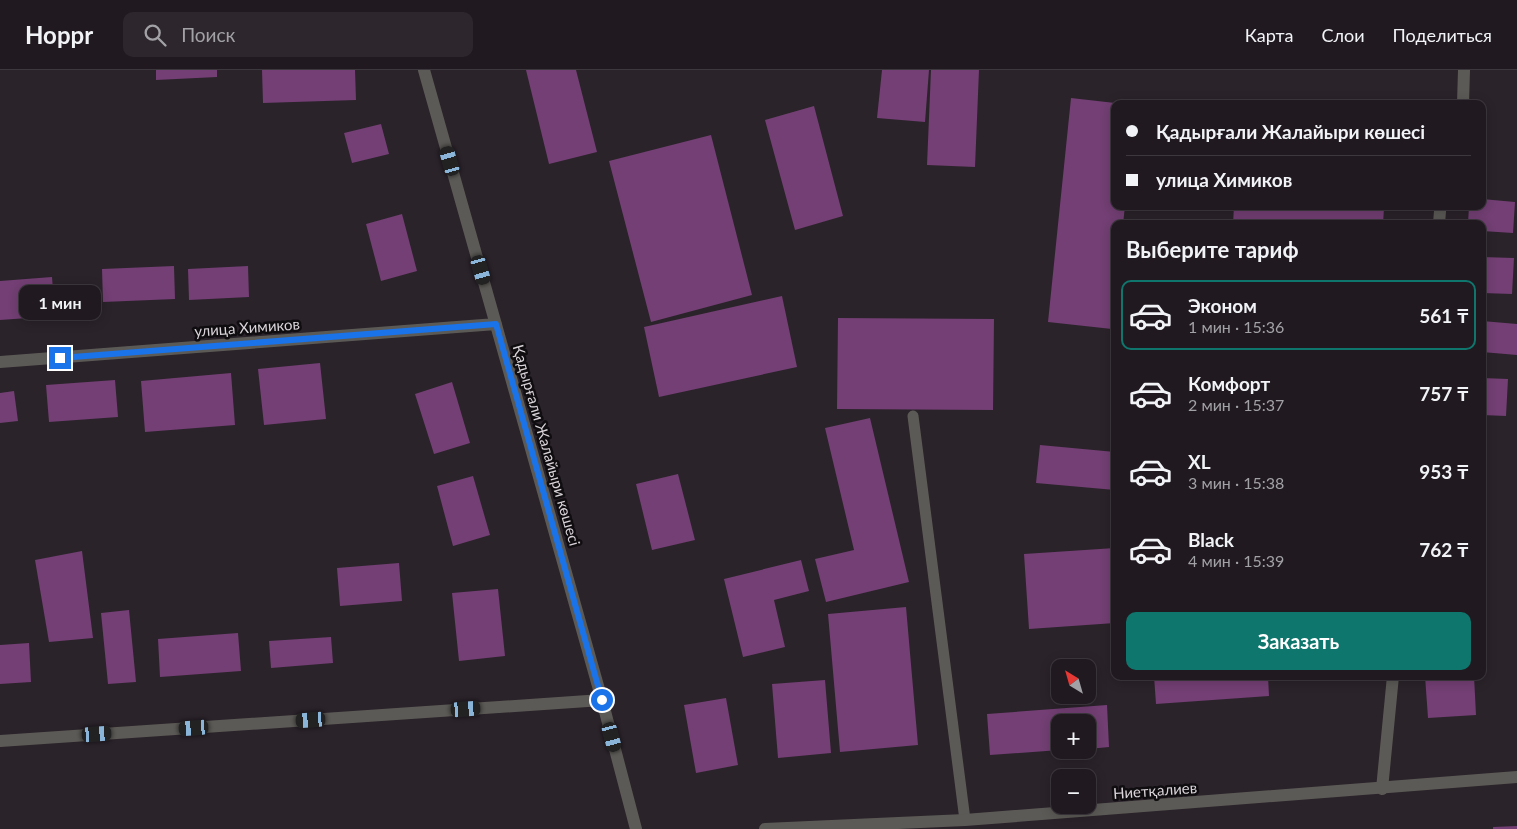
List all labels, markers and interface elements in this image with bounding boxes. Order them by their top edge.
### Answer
search box [123,12,473,57]
text: Hoppr [25,20,93,49]
icon: search [141,21,169,49]
text: Поиск [181,23,235,46]
text: Карта [1245,24,1293,46]
text: Слои [1321,24,1365,46]
text: Поделиться [1393,24,1492,46]
text: Қадырғали Жалайыри көшесі [1156,120,1425,143]
car [438,145,461,177]
text: улица Химиков [1156,168,1292,191]
text: Выберите тариф [1126,236,1299,263]
car [469,254,492,286]
callout: 1 мин [19,286,101,320]
text: 1 мин [38,293,82,312]
icon: car [1128,293,1173,338]
text: Эконом [1188,294,1257,317]
text: 561 ₸ [1419,304,1469,327]
street label: улица Химиков [194,314,300,340]
text: 1 мин · 15:36 [1188,317,1284,336]
street label: Қадырғали Жалайыри көшесі [510,342,584,548]
route end [49,347,71,369]
icon: car [1128,371,1173,416]
text: Комфорт [1188,372,1270,395]
text: 757 ₸ [1419,382,1469,405]
text: 2 мин · 15:37 [1188,395,1284,414]
icon: car [1128,449,1173,494]
text: XL [1188,450,1211,473]
text: 953 ₸ [1419,460,1469,483]
text: 3 мин · 15:38 [1188,473,1284,492]
icon: car [1128,527,1173,572]
text: Black [1188,528,1234,551]
text: 762 ₸ [1419,538,1469,561]
text: 4 мин · 15:39 [1188,551,1284,570]
button: Заказать [1126,612,1471,670]
north arrow [1051,659,1096,704]
map controls [1051,659,1096,814]
route start [591,689,613,711]
car [450,700,481,718]
car [295,711,326,729]
button: + [1051,714,1096,759]
car [178,719,209,737]
car [600,721,623,753]
car [81,725,112,743]
button: − [1051,769,1096,814]
street label: Ниетқалиев [1112,778,1198,802]

